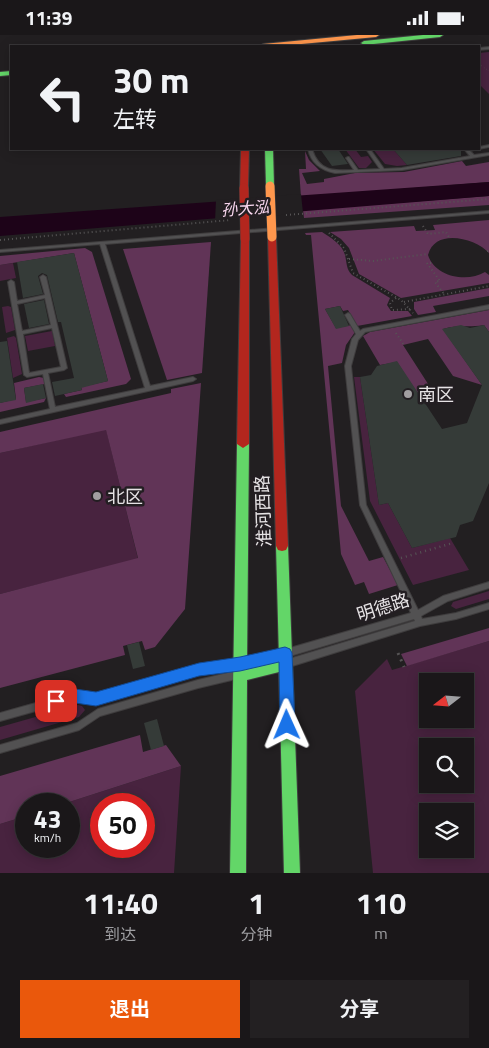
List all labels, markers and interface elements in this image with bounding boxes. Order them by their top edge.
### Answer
text: 11:39 [25,3,72,32]
text: 30 m [113,53,189,107]
icon: left [30,65,95,130]
text: 左转 [113,102,157,136]
water label: 孙大泓 [220,194,270,222]
place label: 南区 [418,381,454,408]
marker: 南区 [402,388,414,400]
street label: 淮河西路 [248,475,278,547]
place label: 北区 [107,483,143,510]
marker: 北区 [91,490,103,502]
street label: 明德路 [353,586,413,628]
north arrow [419,673,474,727]
map controls [419,673,474,858]
pin [35,680,77,722]
icon: arrive [42,687,70,715]
position arrow [260,698,312,750]
button: search [419,738,474,793]
speed limit sign: 50 [90,793,155,858]
text: 43 [33,800,62,838]
button: layers [419,803,474,858]
text: km/h [34,828,61,847]
text: 11:40 [83,880,158,926]
text: 1 [248,880,265,926]
text: 110 [356,880,406,926]
text: m [374,921,388,945]
text: 到达 [104,922,136,946]
text: 分钟 [241,922,273,946]
button: 退出 [20,980,240,1038]
button: 分享 [250,980,469,1038]

